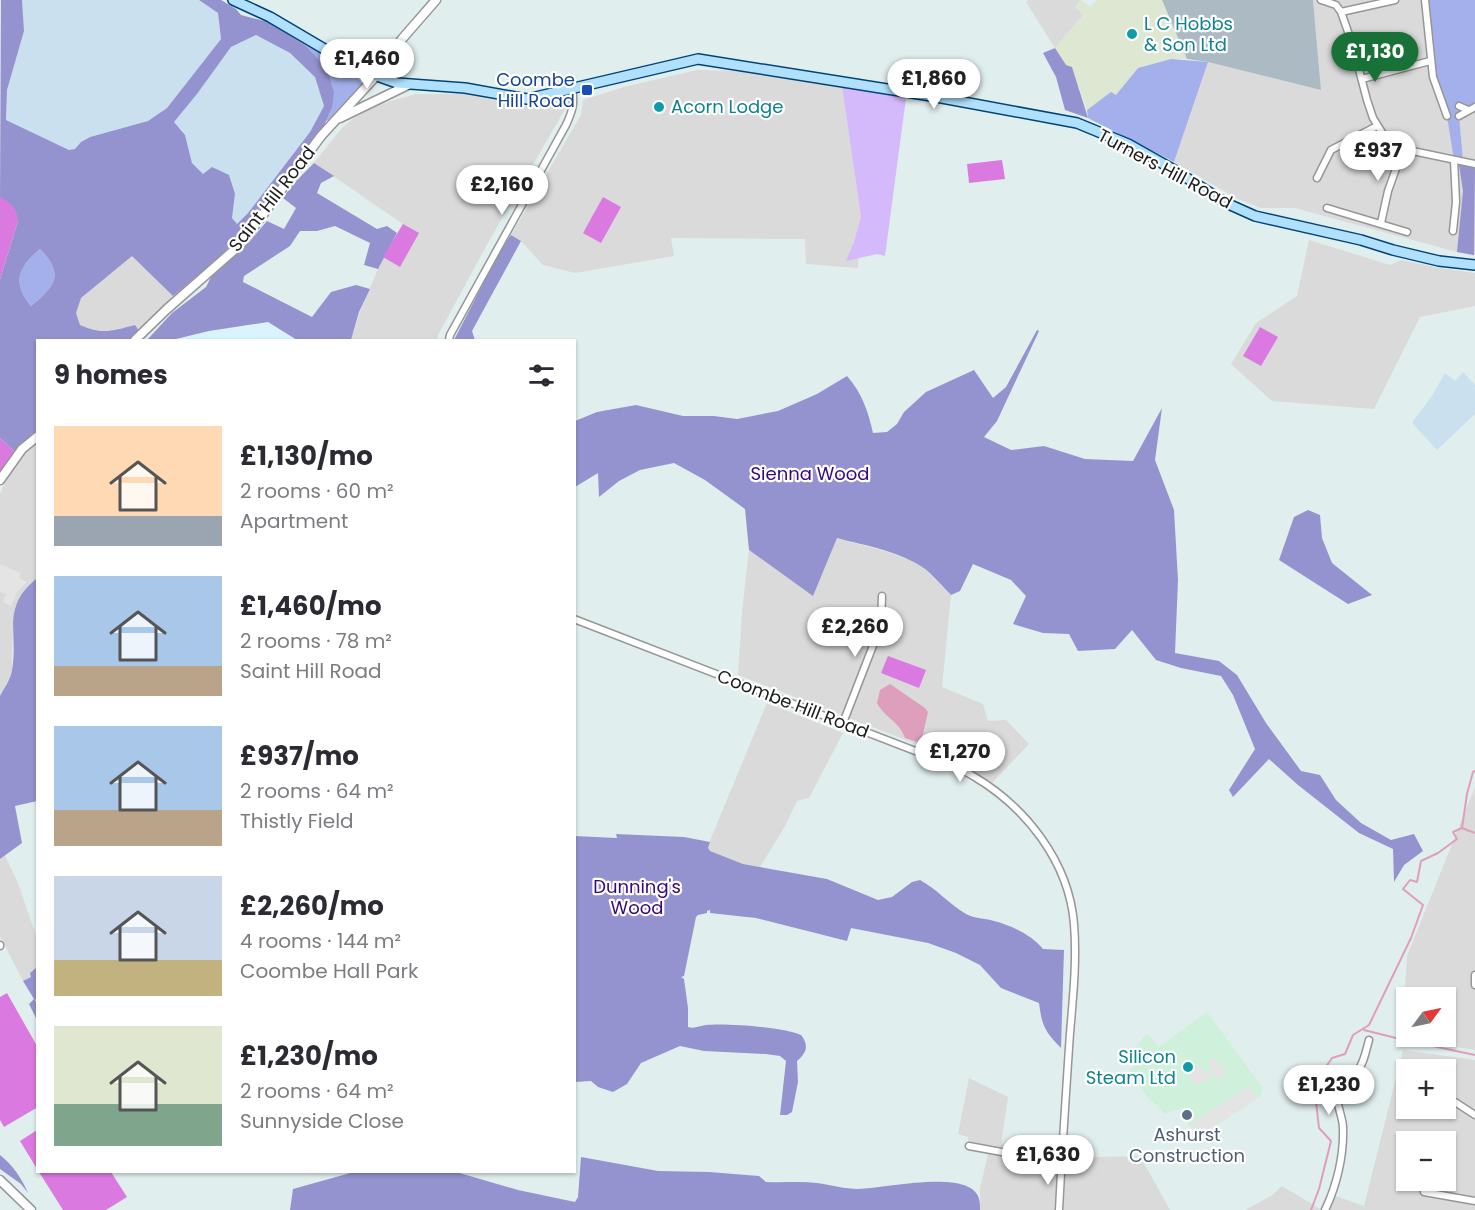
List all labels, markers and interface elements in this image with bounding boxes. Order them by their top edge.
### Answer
place label: L C Hobbs & Son Ltd [1144,11,1233,57]
marker: L C Hobbs & Son Ltd [1125,27,1139,41]
pin: £1,130 [1326,32,1424,83]
text: £1,130 [1345,37,1405,65]
pin: £1,460 [318,39,416,90]
text: £1,460 [334,44,400,72]
pin: £1,860 [885,59,983,110]
text: £1,860 [901,64,967,92]
place label: Coombe Hill Road [496,67,575,113]
marker: Coombe Hill Road [580,83,594,97]
place label: Acorn Lodge [671,94,783,119]
marker: Acorn Lodge [652,100,666,114]
street label: Turners Hill Road [1094,123,1237,215]
pin: £937 [1342,131,1414,182]
text: £937 [1354,136,1402,164]
street label: Saint Hill Road [223,141,321,257]
pin: £2,160 [453,165,551,216]
text: £2,160 [470,170,534,198]
text: 9 homes [54,357,168,393]
icon: filters [525,359,558,392]
text: £1,130/mo [240,438,373,474]
icon: home [102,450,174,522]
park label: Sienna Wood [751,461,869,486]
text: 2 rooms · 60 m² [240,477,394,505]
text: Apartment [240,507,348,535]
text: £1,460/mo [240,588,381,624]
icon: home [102,600,174,672]
pin: £2,260 [806,607,904,658]
text: £2,260 [821,612,889,640]
text: 2 rooms · 78 m² [240,627,392,655]
text: Saint Hill Road [240,657,382,685]
street label: Coombe Hill Road [714,663,873,744]
pin: £1,270 [911,732,1009,783]
text: £1,270 [929,737,991,765]
text: £937/mo [240,738,359,774]
icon: home [102,750,174,822]
text: 2 rooms · 64 m² [240,777,394,805]
text: Thistly Field [240,807,354,835]
park label: Dunning's Wood [593,874,681,920]
text: £2,260/mo [240,888,384,924]
icon: home [102,900,174,972]
text: 4 rooms · 144 m² [240,927,401,955]
text: Coombe Hall Park [240,957,418,985]
north arrow [1396,987,1456,1047]
map controls [1396,987,1456,1191]
text: £1,230/mo [240,1038,378,1074]
place label: Silicon Steam Ltd [1086,1044,1176,1090]
icon: home [102,1050,174,1122]
button: + [1396,1059,1456,1119]
marker: Silicon Steam Ltd [1181,1060,1195,1074]
pin: £1,230 [1280,1065,1378,1116]
text: £1,230 [1297,1070,1361,1098]
text: 2 rooms · 64 m² [240,1077,394,1105]
text: Sunnyside Close [240,1107,404,1135]
marker: Ashurst Construction [1180,1108,1194,1122]
place label: Ashurst Construction [1129,1122,1245,1168]
button: − [1396,1131,1456,1191]
pin: £1,630 [999,1135,1097,1186]
text: £1,630 [1016,1140,1080,1168]

